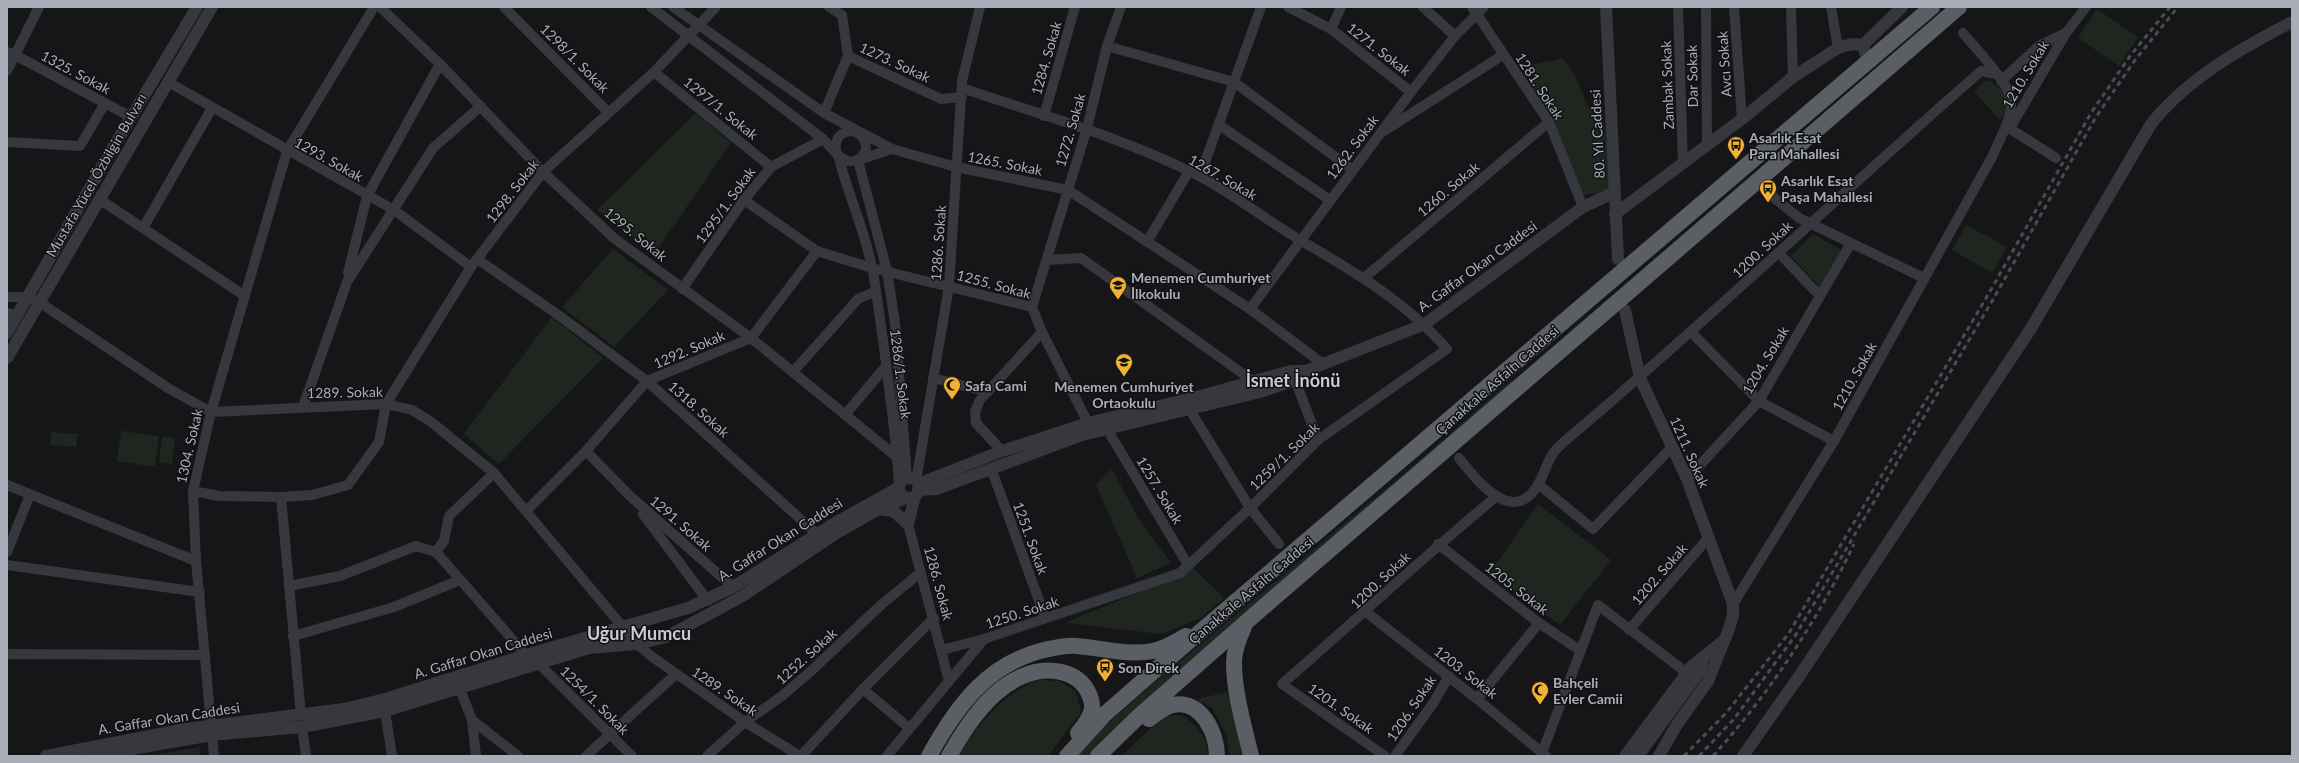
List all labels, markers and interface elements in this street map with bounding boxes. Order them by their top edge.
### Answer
street label: 1284. Sokak [1027,18,1065,97]
street label: 1271. Sokak [1344,19,1415,80]
street label: 1298/1. Sokak [537,20,614,97]
street label: Avcı Sokak [1713,29,1735,98]
street label: 1210. Sokak [1998,36,2052,111]
street label: 1273. Sokak [857,38,934,86]
street label: Zambak Sokak [1657,39,1677,130]
street label: Dar Sokak [1683,44,1701,107]
street label: 1325. Sokak [38,47,114,98]
street label: 1281. Sokak [1512,49,1568,123]
street label: 1297/1. Sokak [680,73,762,144]
street label: 80. Yıl Caddesi [1586,89,1608,179]
street label: Mustafa Yücel Özbilgin Bulvarı [42,90,150,260]
street label: 1272. Sokak [1051,90,1089,169]
street label: 1262. Sokak [1322,111,1382,182]
place label: Asarlık Esat Para Mahallesi [1748,129,1840,162]
street label: 1293. Sokak [292,133,367,185]
bus stop icon: Asarlık Esat Para Mahallesi [1726,135,1746,160]
street label: 1265. Sokak [966,147,1045,179]
street label: 1267. Sokak [1186,151,1261,204]
street label: 1298. Sokak [482,155,543,226]
street label: 1260. Sokak [1413,157,1483,220]
street label: 1295/1. Sokak [692,163,759,247]
place label: Asarlık Esat Paşa Mahallesi [1780,172,1873,205]
bus stop icon: Asarlık Esat Paşa Mahallesi [1758,178,1778,203]
street label: 1295. Sokak [601,203,672,265]
street label: 1286. Sokak [927,204,949,282]
street label: 1200. Sokak [1728,216,1796,281]
street label: A. Gaffar Okan Caddesi [1414,217,1540,315]
street label: 1255. Sokak [955,266,1034,302]
place label: Menemen Cumhuriyet İlkokulu [1131,269,1271,302]
school or university icon: Menemen Cumhuriyet İlkokulu [1108,275,1128,300]
street label: Çanakkale Asfaltı Caddesi [1432,322,1562,438]
street label: 1204. Sokak [1738,322,1792,397]
street label: 1292. Sokak [651,326,728,372]
street label: 1286/1. Sokak [887,328,915,421]
street label: 1210. Sokak [1828,338,1880,413]
school or university icon: Menemen Cumhuriyet Ortaokulu [1114,352,1134,377]
district label: İsmet İnönü [1246,369,1340,391]
mosque icon: Safa Cami [942,375,962,400]
street label: 1318. Sokak [665,377,734,441]
place label: Safa Cami [965,377,1027,394]
place label: Menemen Cumhuriyet Ortaokulu [1054,378,1195,411]
street label: 1289. Sokak [307,383,384,401]
street label: 1304. Sokak [172,406,206,485]
street label: 1211. Sokak [1667,414,1714,491]
street label: 1259/1. Sokak [1246,418,1323,494]
street label: 1257. Sokak [1133,453,1187,528]
street label: 1291. Sokak [647,492,716,555]
street label: A. Gaffar Okan Caddesi [715,494,845,584]
street label: 1251. Sokak [1010,499,1052,577]
street label: Çanakkale Asfaltı Caddesi [1185,533,1317,647]
street label: 1202. Sokak [1628,539,1691,608]
street label: 1286. Sokak [921,544,957,623]
street label: 1200. Sokak [1346,547,1414,612]
street label: 1205. Sokak [1482,558,1553,619]
street label: 1250. Sokak [983,592,1062,632]
district label: Uğur Mumcu [587,622,691,644]
street label: A. Gaffar Okan Caddesi [412,624,554,682]
street label: 1252. Sokak [772,624,841,688]
street label: 1203. Sokak [1431,642,1502,703]
bus stop icon: Son Direk [1095,657,1115,682]
place label: Son Direk [1118,659,1180,676]
street label: 1254/1. Sokak [557,662,634,739]
street label: 1289. Sokak [689,663,762,720]
street label: 1206. Sokak [1383,671,1440,744]
place label: Bahçeli Evler Camii [1553,674,1623,707]
street label: 1201. Sokak [1305,679,1378,737]
mosque icon: Bahçeli Evler Camii [1530,680,1550,705]
street label: A. Gaffar Okan Caddesi [97,698,241,738]

